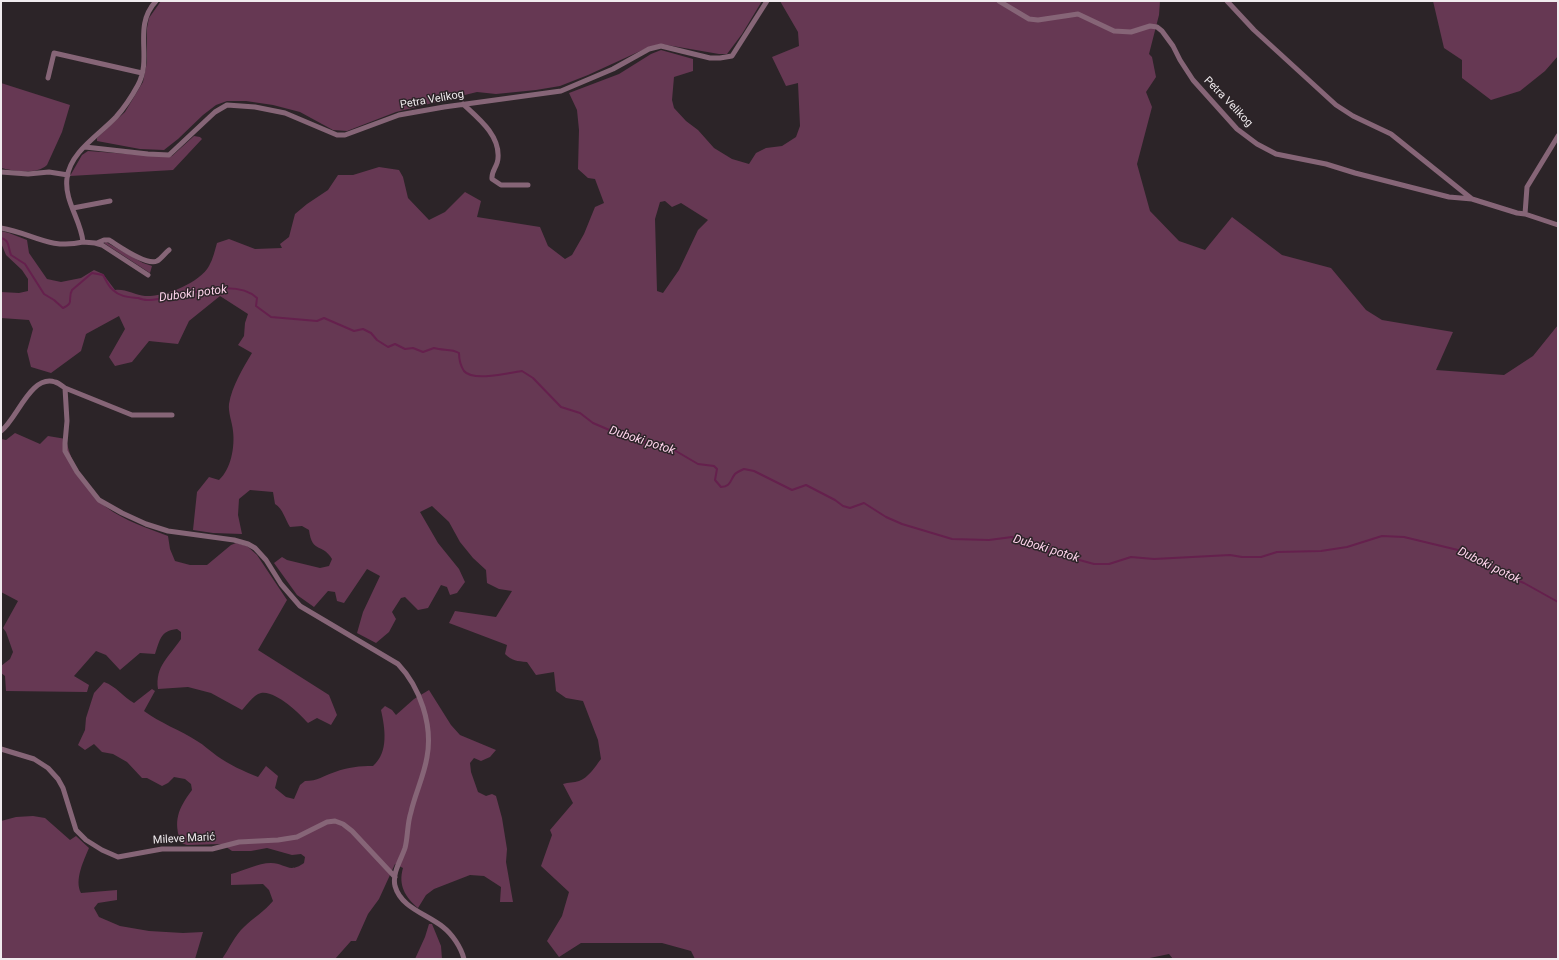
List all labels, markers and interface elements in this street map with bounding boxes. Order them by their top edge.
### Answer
street label: Petra Velikog [1201,74,1255,130]
street label: Petra Velikog [399,88,465,112]
water label: Duboki potok [158,283,228,305]
water label: Duboki potok [607,424,677,458]
water label: Duboki potok [1011,532,1081,566]
water label: Duboki potok [1455,545,1523,587]
street label: Mileve Marić [153,831,215,847]

